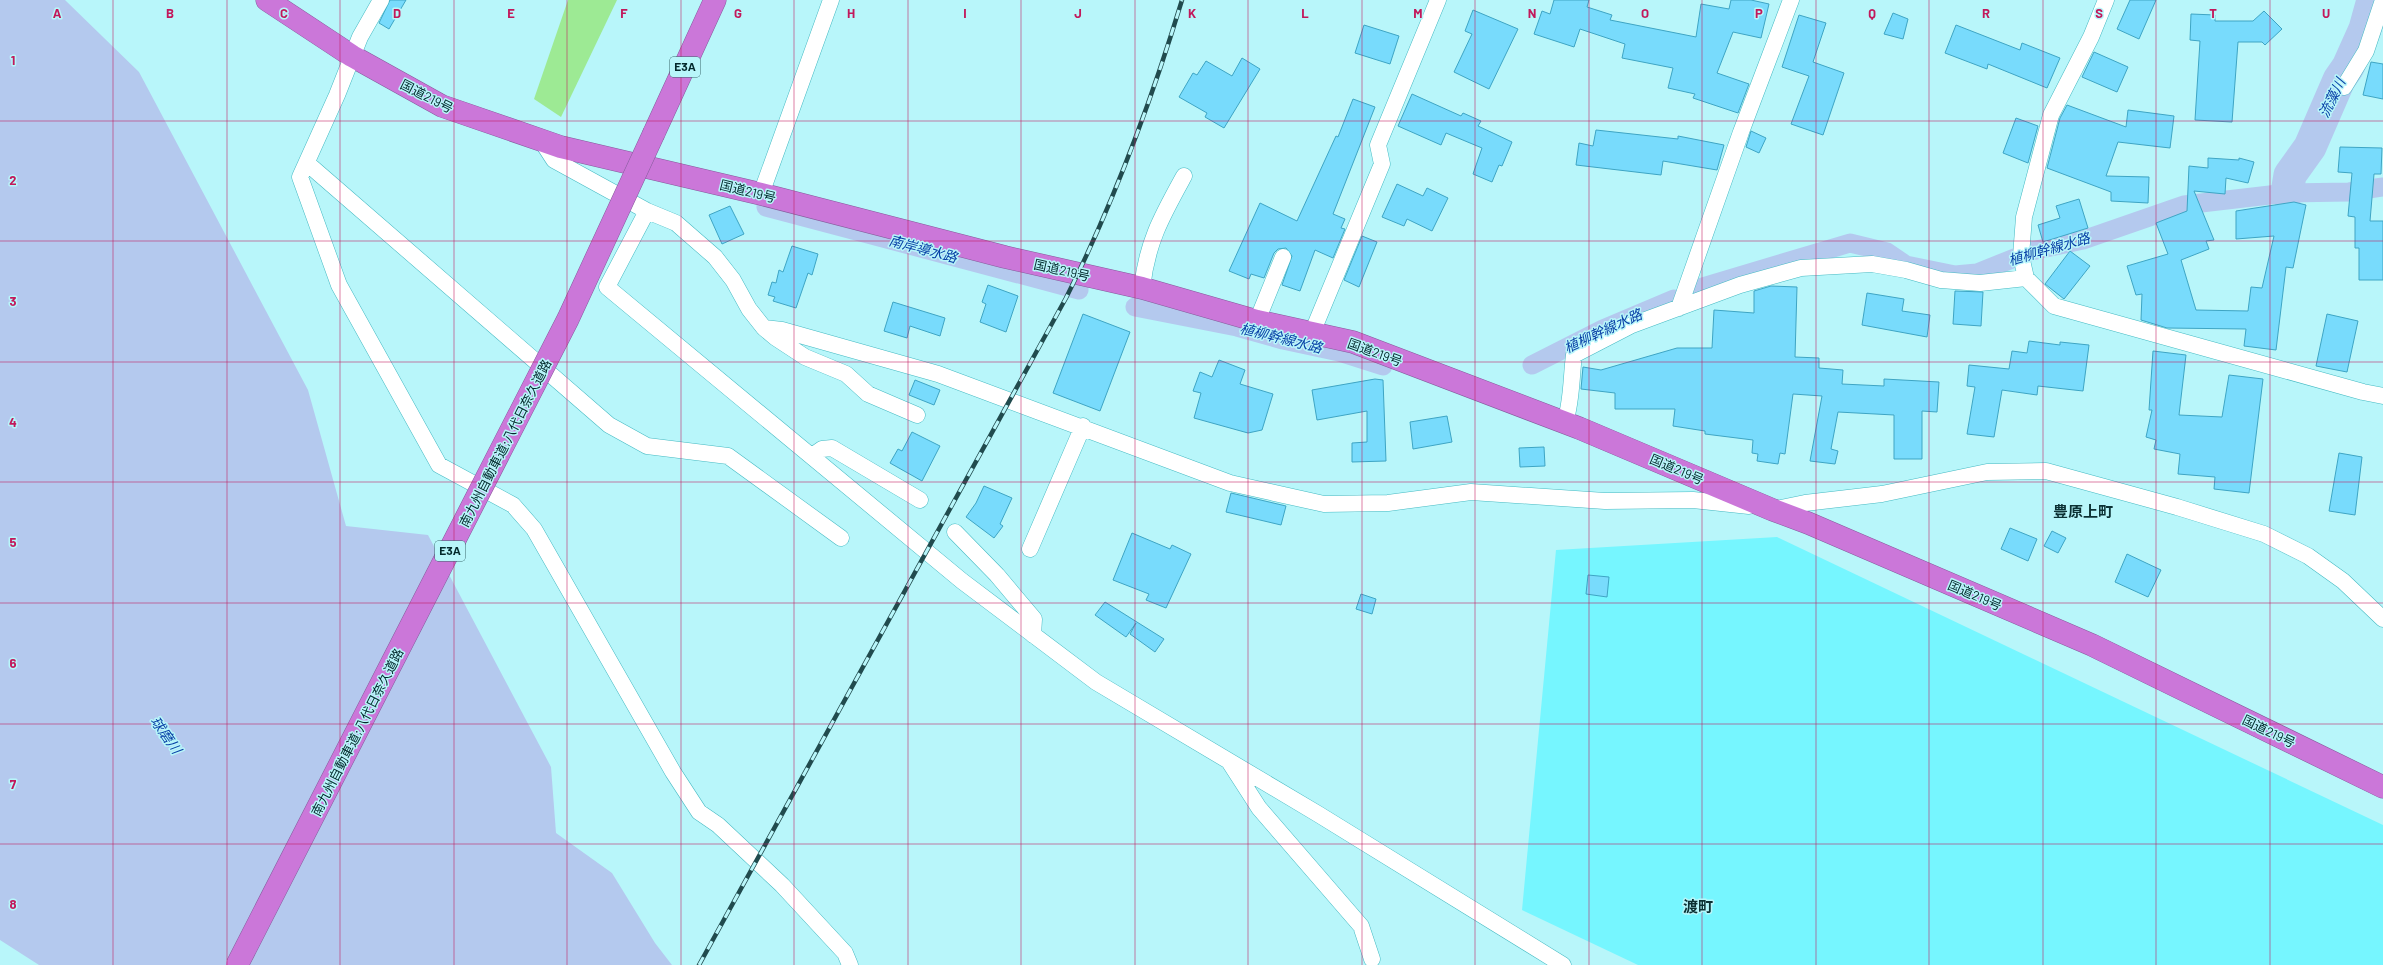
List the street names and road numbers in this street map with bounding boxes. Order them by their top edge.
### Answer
road number: E3A [670,57,700,77]
street label: 国道219号 [398,76,456,116]
street label: 国道219号 [718,176,778,206]
street label: 国道219号 [1032,256,1092,284]
street label: 国道219号 [1345,335,1405,369]
street label: 南九州自動車道;八代日奈久道路 [456,356,554,530]
street label: 国道219号 [1648,450,1706,488]
road number: E3A [435,541,465,561]
street label: 国道219号 [1946,576,2004,614]
street label: 南九州自動車道;八代日奈久道路 [308,645,406,819]
street label: 国道219号 [2240,711,2298,751]

